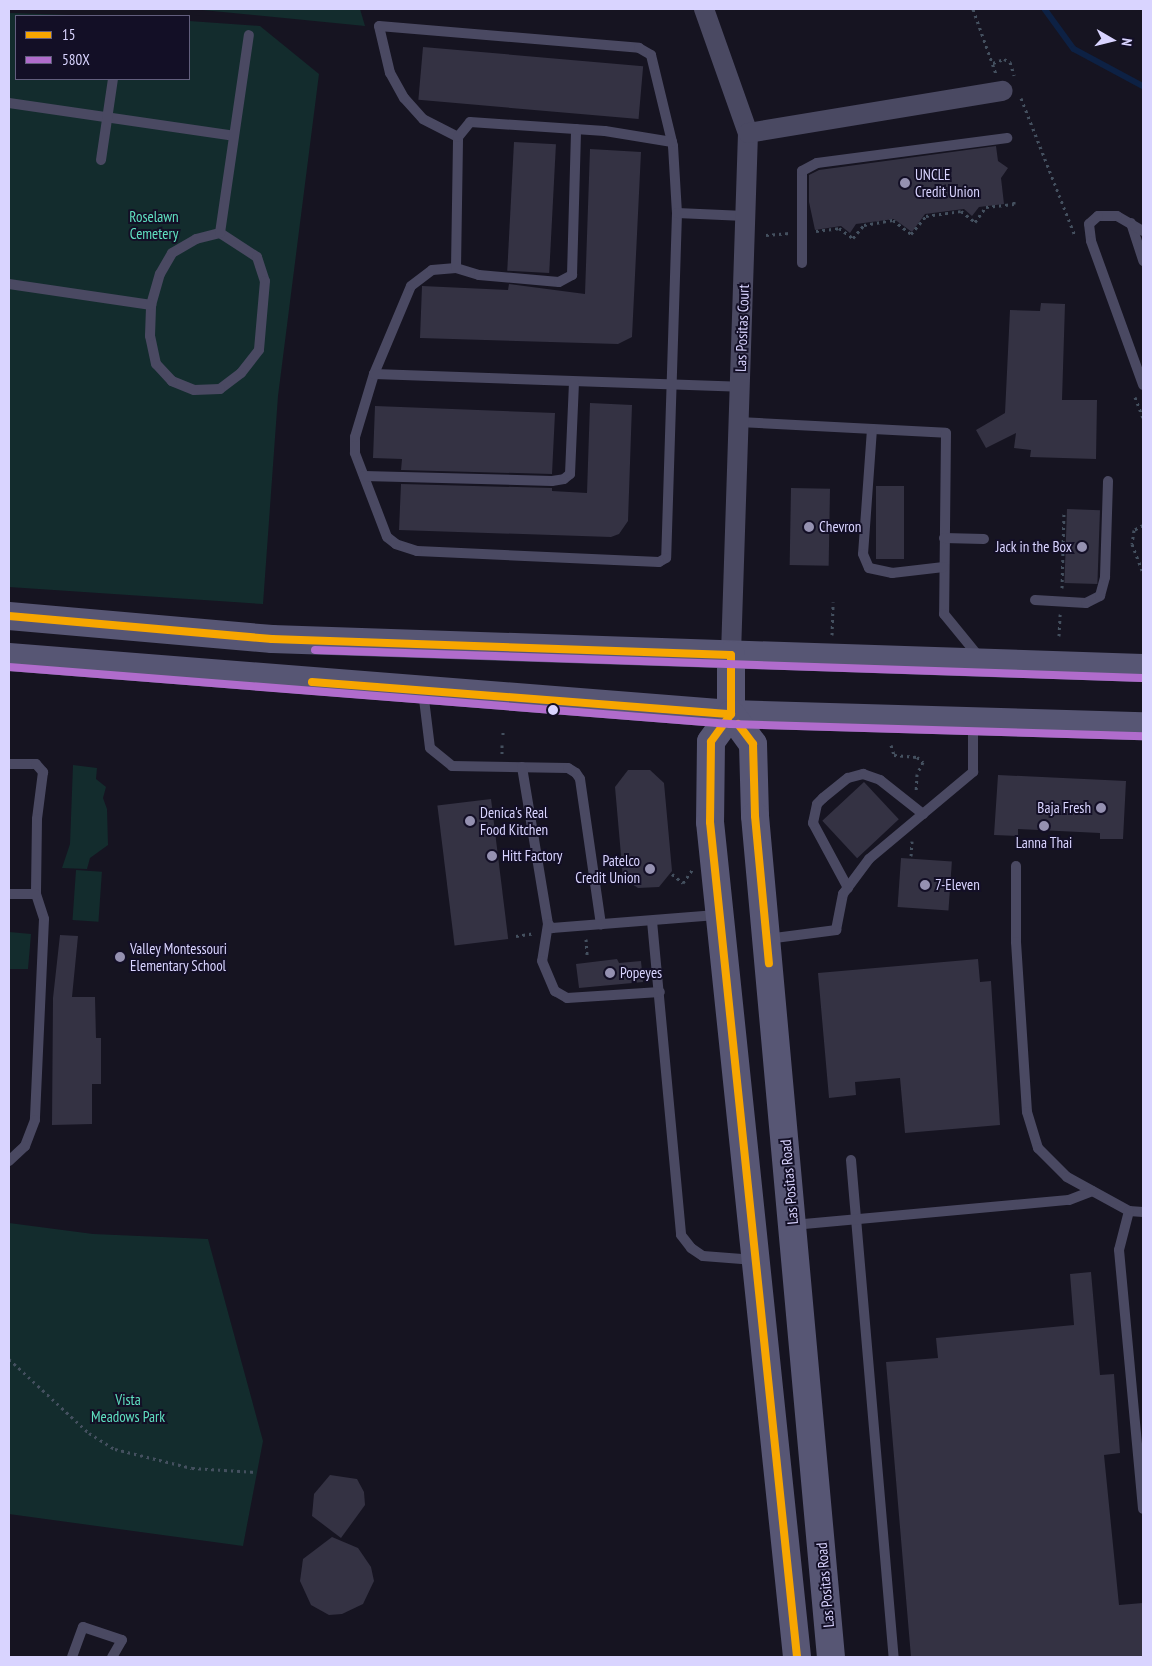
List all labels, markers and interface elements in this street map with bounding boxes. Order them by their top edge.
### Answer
legend [15,15,190,80]
north arrow [1087,15,1137,65]
text: 15 [62,25,76,44]
text: N [1117,37,1136,47]
text: 580X [62,50,90,69]
place label: UNCLE Credit Union [915,165,980,200]
marker: UNCLE Credit Union [899,177,911,189]
park label: Roselawn Cemetery [129,207,179,242]
street label: Las Positas Court [731,284,753,372]
place label: Chevron [819,518,861,536]
marker: Chevron [803,521,815,533]
place label: Jack in the Box [995,538,1072,556]
marker: Jack in the Box [1076,541,1088,553]
unlabelled marker [548,705,558,715]
place label: Baja Fresh [1037,799,1091,817]
marker: Baja Fresh [1095,802,1107,814]
place label: Denica's Real Food Kitchen [480,803,548,838]
marker: Denica's Real Food Kitchen [464,815,476,827]
marker: Lanna Thai [1038,820,1050,832]
place label: Lanna Thai [1016,834,1072,852]
place label: Hitt Factory [502,847,562,865]
marker: Hitt Factory [486,850,498,862]
place label: Patelco Credit Union [575,851,640,886]
marker: Patelco Credit Union [644,863,656,875]
place label: 7-Eleven [935,876,980,894]
marker: 7-Eleven [919,879,931,891]
place label: Valley Montessouri Elementary School [130,939,227,974]
marker: Valley Montessouri Elementary School [114,951,126,963]
place label: Popeyes [620,964,662,982]
marker: Popeyes [604,967,616,979]
street label: Las Positas Road [776,1139,802,1225]
park label: Vista Meadows Park [91,1390,165,1425]
street label: Las Positas Road [812,1542,838,1628]

